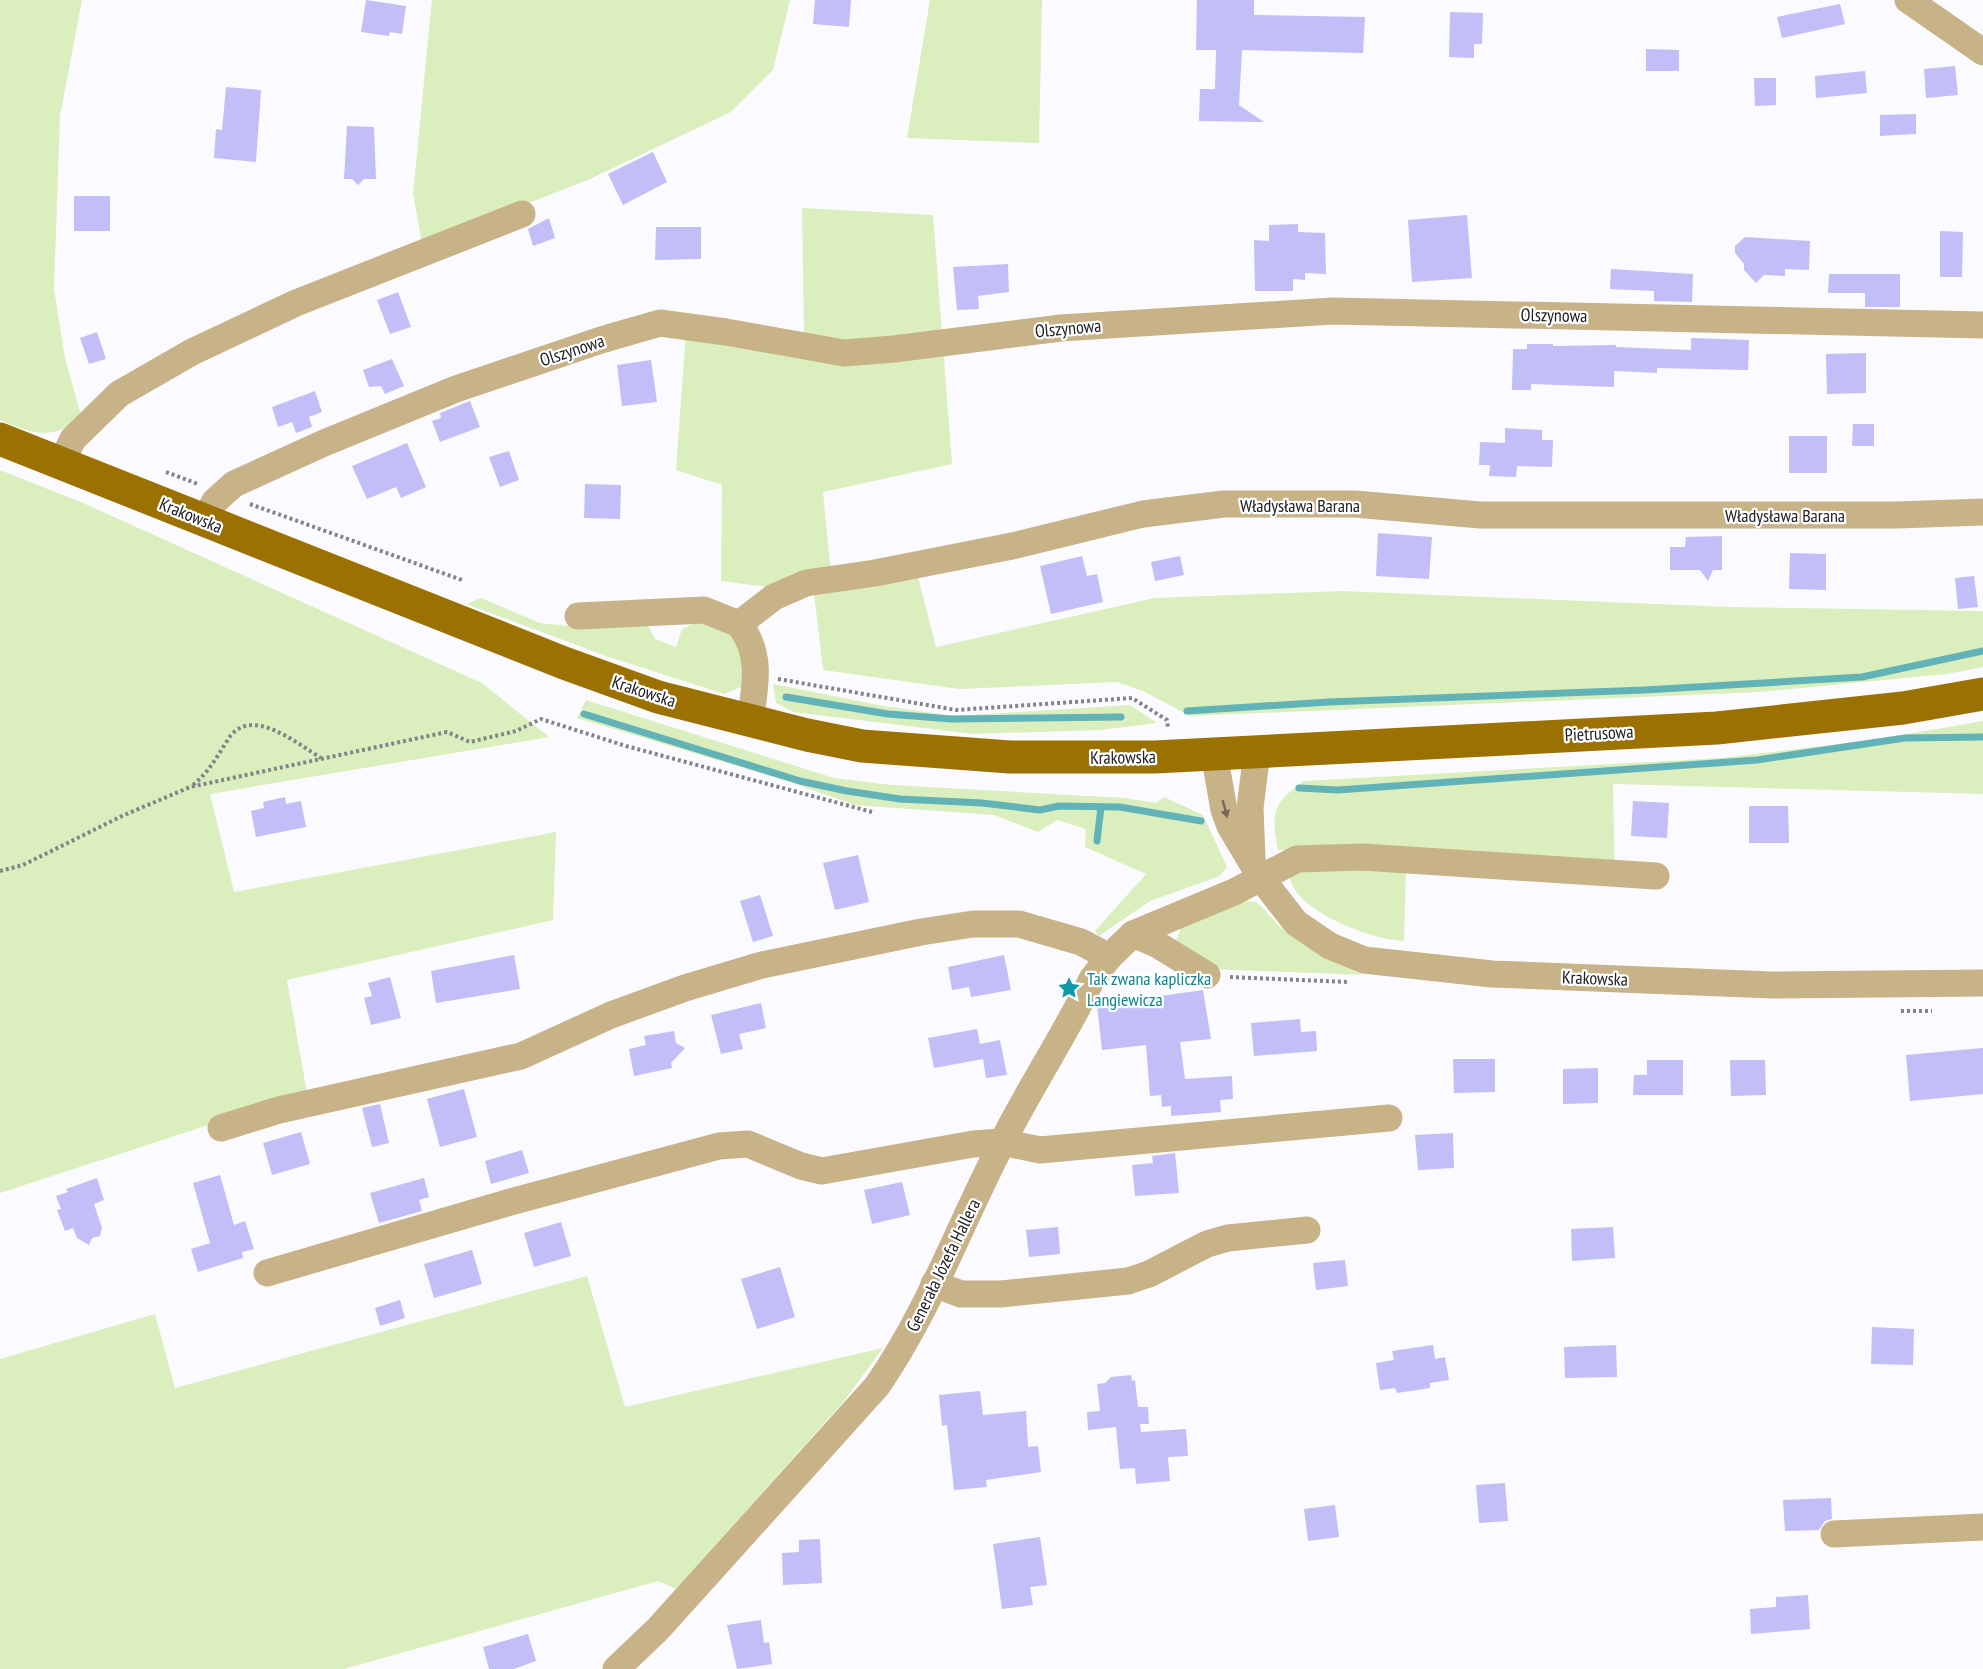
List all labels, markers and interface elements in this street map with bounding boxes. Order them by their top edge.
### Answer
street label: Olszynowa [1520,303,1588,327]
street label: Olszynowa [1034,314,1102,342]
street label: Olszynowa [537,329,607,371]
street label: Krakowska [156,492,226,538]
street label: Władysława Barana [1240,494,1360,517]
street label: Władysława Barana [1725,504,1845,527]
street label: Krakowska [609,670,679,712]
street label: Pietrusowa [1564,720,1634,746]
street label: Krakowska [1090,745,1156,769]
one-way arrow [1220,800,1230,819]
street label: Krakowska [1562,965,1628,991]
place label: Tak zwana kapliczka Langiewicza [1087,967,1211,1011]
place icon: Tak zwana kapliczka Langiewicza [1056,975,1082,1001]
street label: Generała Józefa Hallera [901,1195,985,1335]

